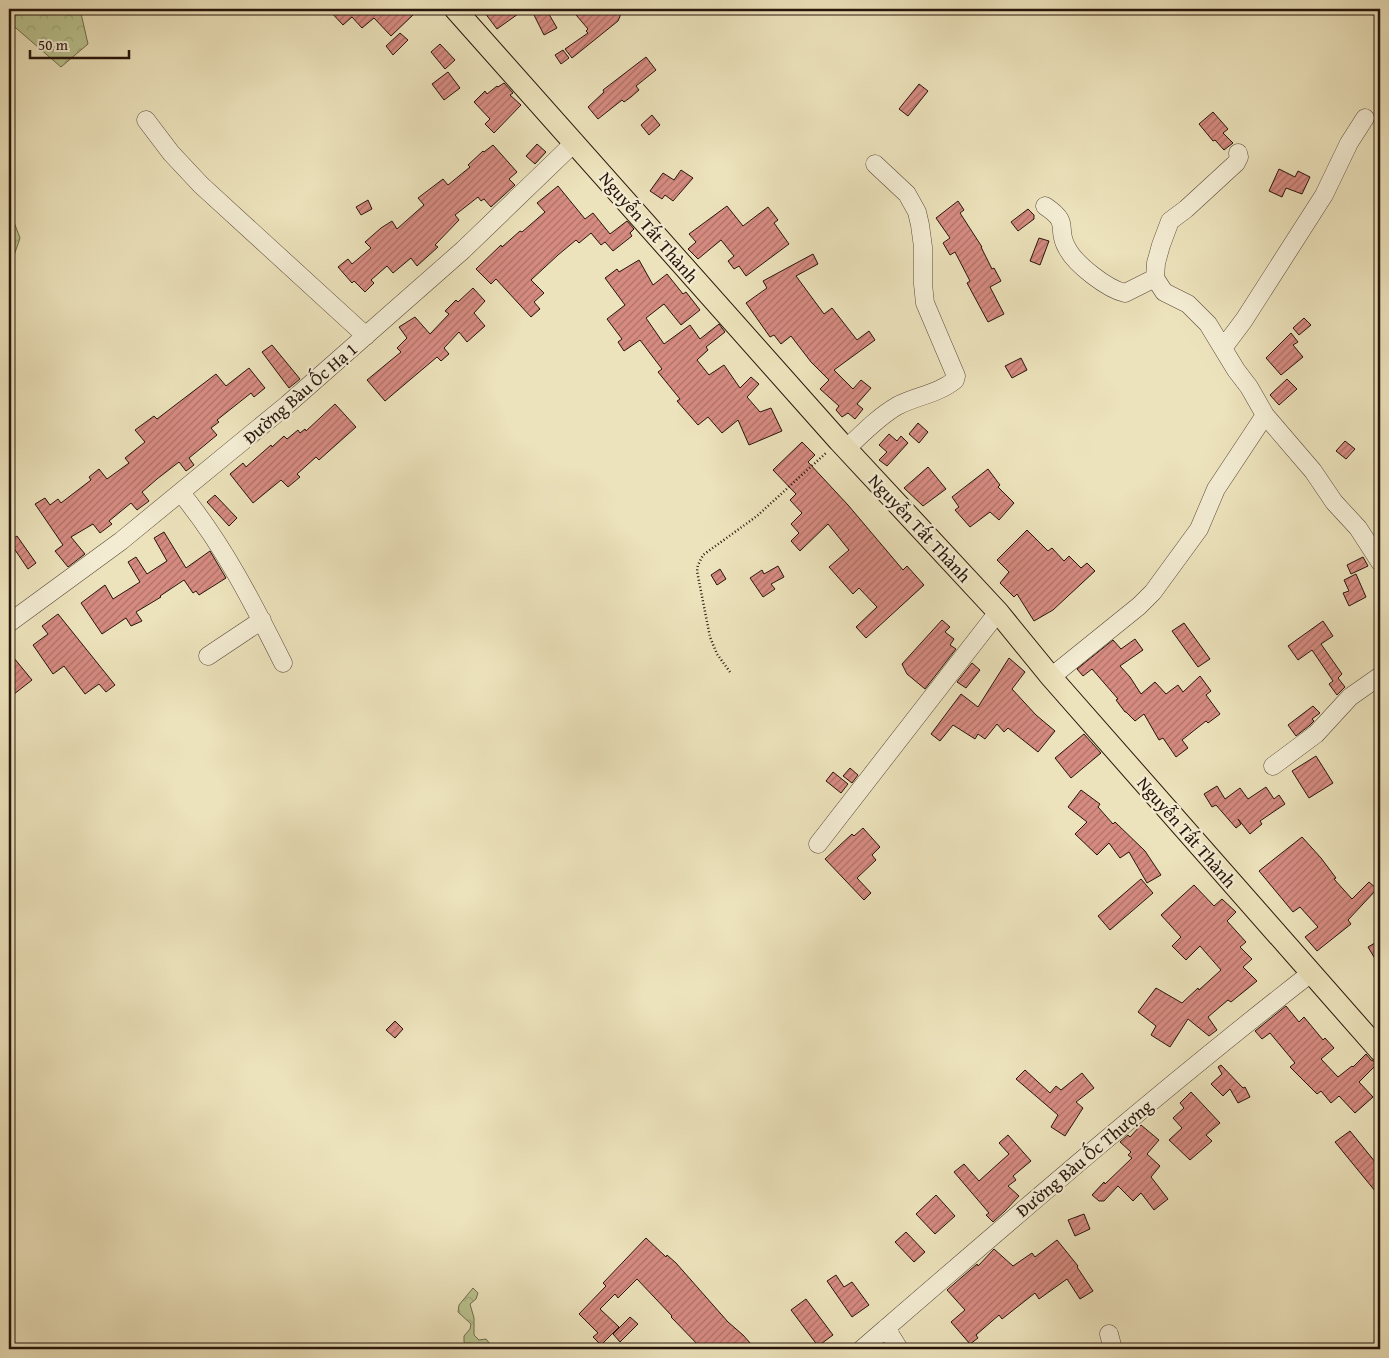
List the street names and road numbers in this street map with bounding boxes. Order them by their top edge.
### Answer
street label: Nguyễn Tất Thành [593,165,705,289]
street label: Đường Bàu Ốc Hạ 1 [236,335,363,450]
street label: Nguyễn Tất Thành [862,468,978,588]
street label: Nguyễn Tất Thành [1131,770,1243,894]
street label: Đường Bàu Ốc Thượng [1009,1092,1158,1223]

